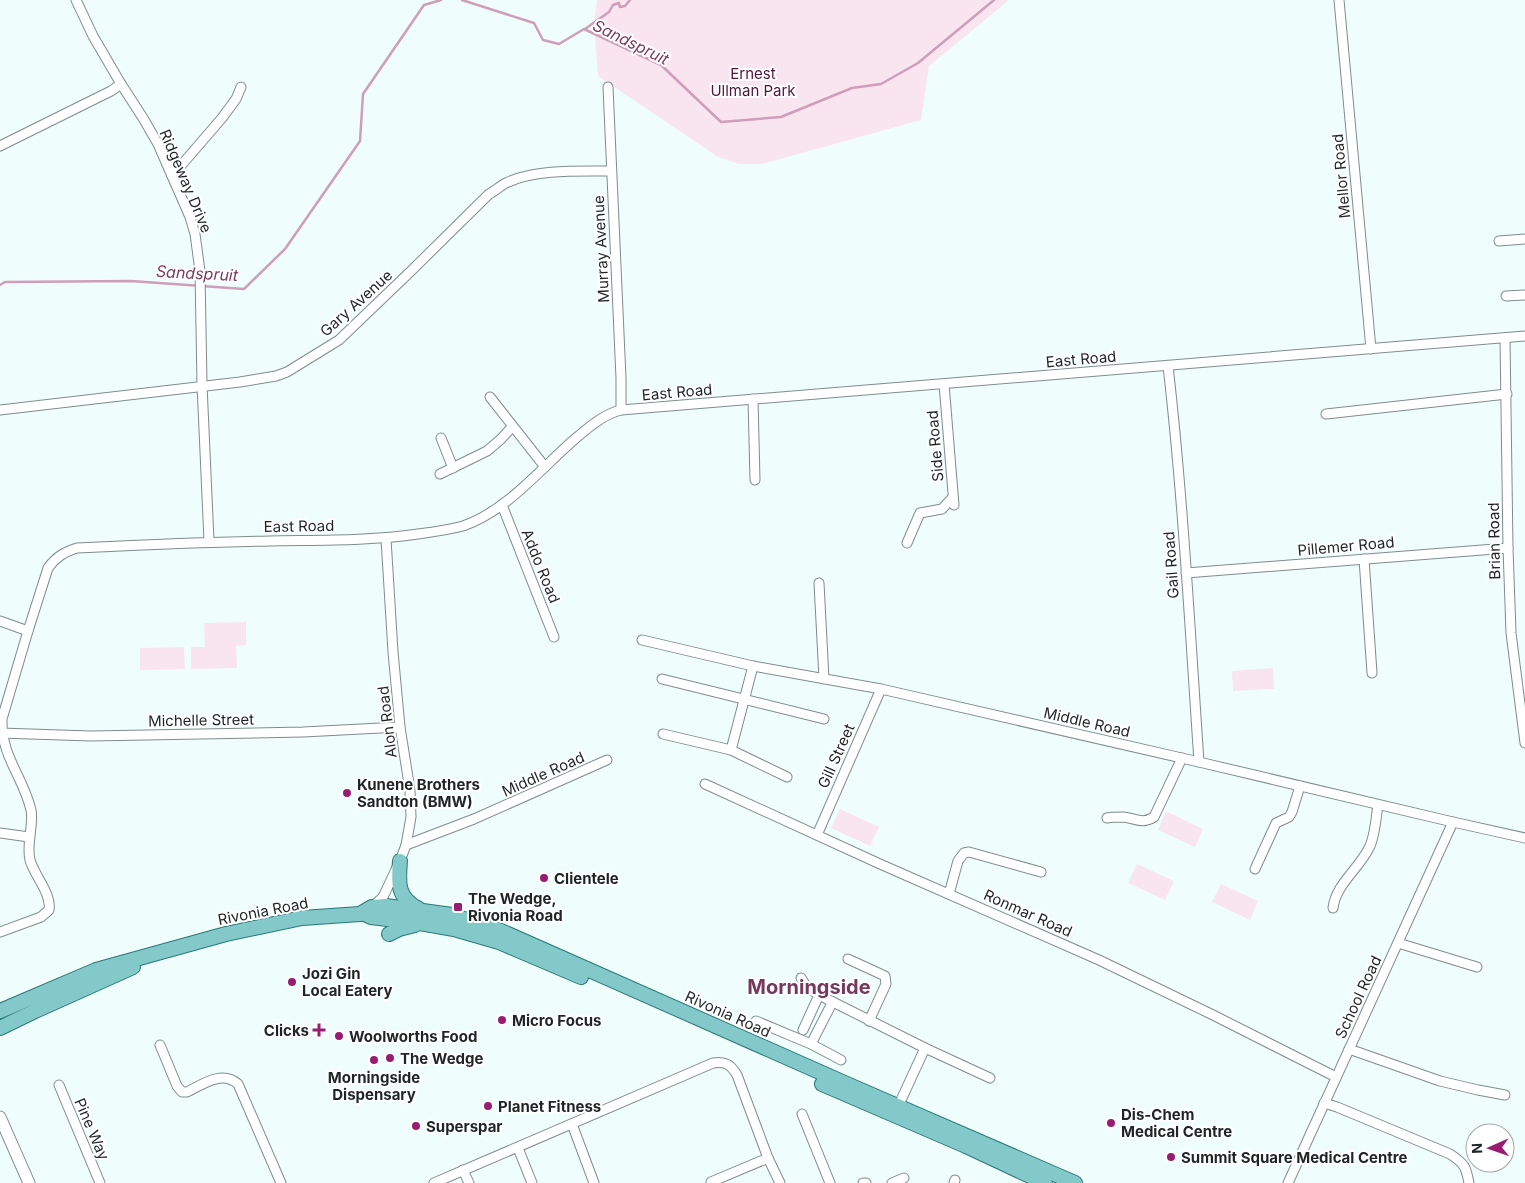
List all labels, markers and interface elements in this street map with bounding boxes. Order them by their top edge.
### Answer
water label: Sandspruit [590,15,673,69]
park label: Ernest Ullman Park [710,64,796,100]
street label: Ridgeway Drive [156,126,216,236]
street label: Mellor Road [1328,133,1354,219]
street label: Murray Avenue [589,195,613,303]
water label: Sandspruit [155,261,239,285]
street label: Gary Avenue [316,266,396,340]
street label: East Road [1045,346,1117,372]
street label: East Road [641,379,713,405]
street label: Side Road [922,410,948,482]
street label: Brian Road [1484,502,1504,580]
street label: East Road [264,516,334,536]
street label: Addo Road [518,526,564,606]
street label: Gail Road [1159,531,1183,599]
street label: Pillemer Road [1297,532,1395,560]
street label: Alon Road [373,685,401,759]
street label: Middle Road [1042,703,1132,741]
street label: Michelle Street [148,710,254,730]
street label: Gill Street [813,721,859,791]
street label: Middle Road [499,747,587,801]
place label: Kunene Brothers Sandton (BMW) [357,775,480,811]
marker: Kunene Brothers Sandton (BMW) [341,787,353,799]
place label: Clientele [554,869,619,888]
marker: Clientele [538,872,550,884]
street label: Ronmar Road [981,885,1075,941]
place label: The Wedge, Rivonia Road [468,889,563,925]
street label: Rivonia Road [216,893,310,929]
marker: The Wedge, Rivonia Road [452,901,464,913]
street label: School Road [1331,953,1385,1041]
place label: Jozi Gin Local Eatery [302,964,392,1000]
district label: Morningside [747,975,871,999]
marker: Jozi Gin Local Eatery [286,976,298,988]
street label: Rivonia Road [682,987,774,1041]
place label: Micro Focus [512,1011,602,1030]
marker: Micro Focus [496,1014,508,1026]
place label: Clicks [264,1021,309,1040]
marker: Clicks [313,1024,325,1036]
place label: Woolworths Food [349,1027,477,1046]
marker: Woolworths Food [333,1030,345,1042]
place label: The Wedge [400,1049,484,1068]
marker: The Wedge [384,1052,396,1064]
marker: Morningside Dispensary [368,1054,380,1066]
place label: Morningside Dispensary [328,1068,420,1104]
street label: Pine Way [70,1095,114,1163]
place label: Planet Fitness [498,1097,601,1116]
marker: Planet Fitness [482,1100,494,1112]
place label: Dis-Chem Medical Centre [1121,1105,1232,1141]
place label: Superspar [426,1117,502,1136]
marker: Dis-Chem Medical Centre [1105,1117,1117,1129]
marker: Superspar [410,1120,422,1132]
north arrow [1465,1123,1515,1173]
text: N [1468,1143,1485,1154]
place label: Summit Square Medical Centre [1181,1148,1408,1167]
marker: Summit Square Medical Centre [1165,1151,1177,1163]

